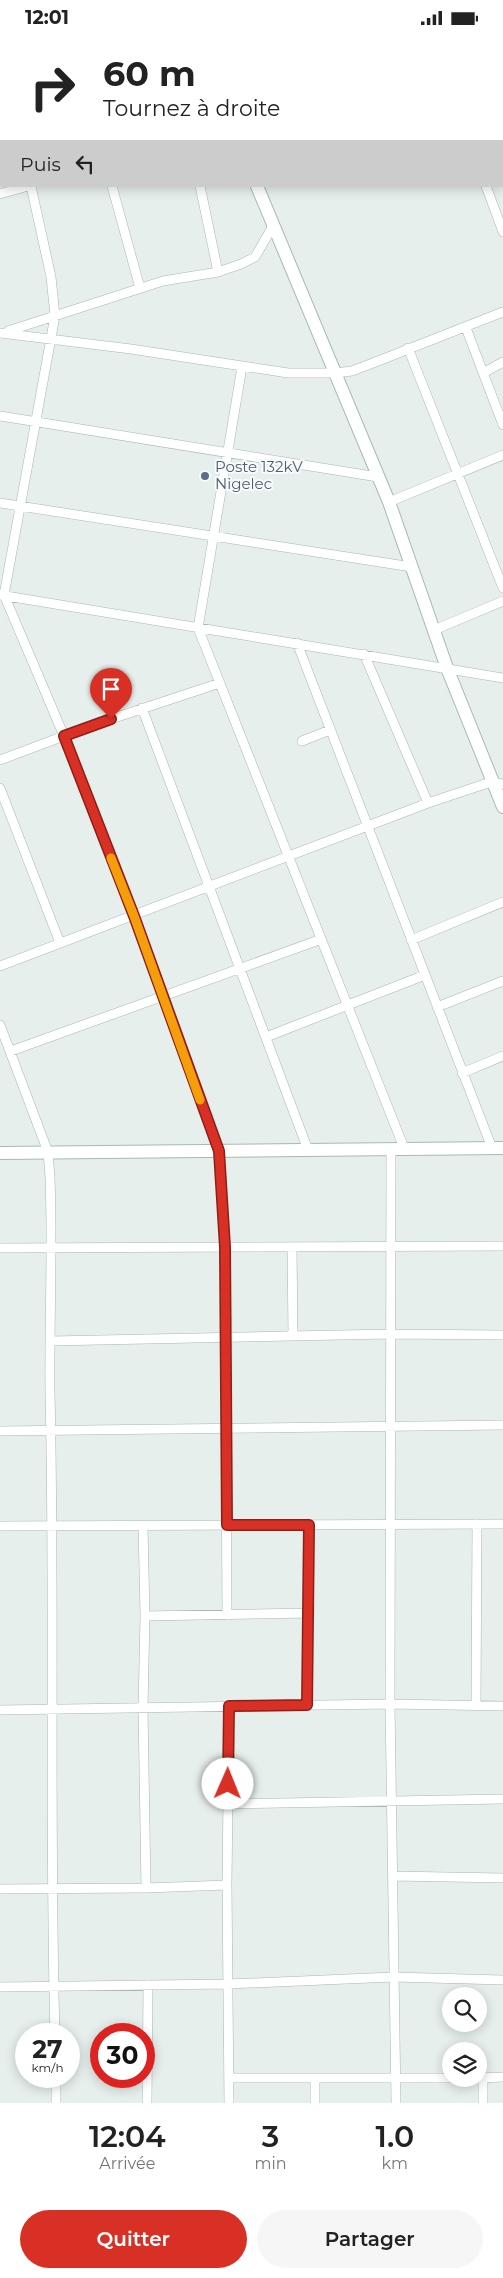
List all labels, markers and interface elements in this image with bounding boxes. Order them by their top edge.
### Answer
text: 12:01 [25,6,69,29]
text: 60 m [103,52,196,95]
icon: right [20,55,85,120]
text: Tournez à droite [103,95,280,122]
icon: left [71,150,99,178]
text: Puis [20,153,61,176]
place label: Poste 132kV Nigelec [215,457,303,493]
marker: Poste 132kV Nigelec [199,470,211,482]
pin [90,668,132,719]
icon: arrive [97,675,125,703]
position arrow [201,1757,253,1809]
map controls [442,1987,487,2087]
button: search [442,1987,487,2032]
speed limit sign: 30 [90,2023,155,2088]
text: 27 [32,2034,63,2064]
button: layers [442,2042,487,2087]
text: km/h [31,2060,64,2075]
text: 12:04 [89,2118,166,2155]
text: 3 [262,2118,279,2155]
text: 1.0 [376,2118,414,2155]
text: Arrivée [99,2154,155,2173]
text: min [255,2154,287,2173]
text: km [382,2154,408,2173]
button: Quitter [20,2210,247,2268]
button: Partager [257,2210,483,2268]

